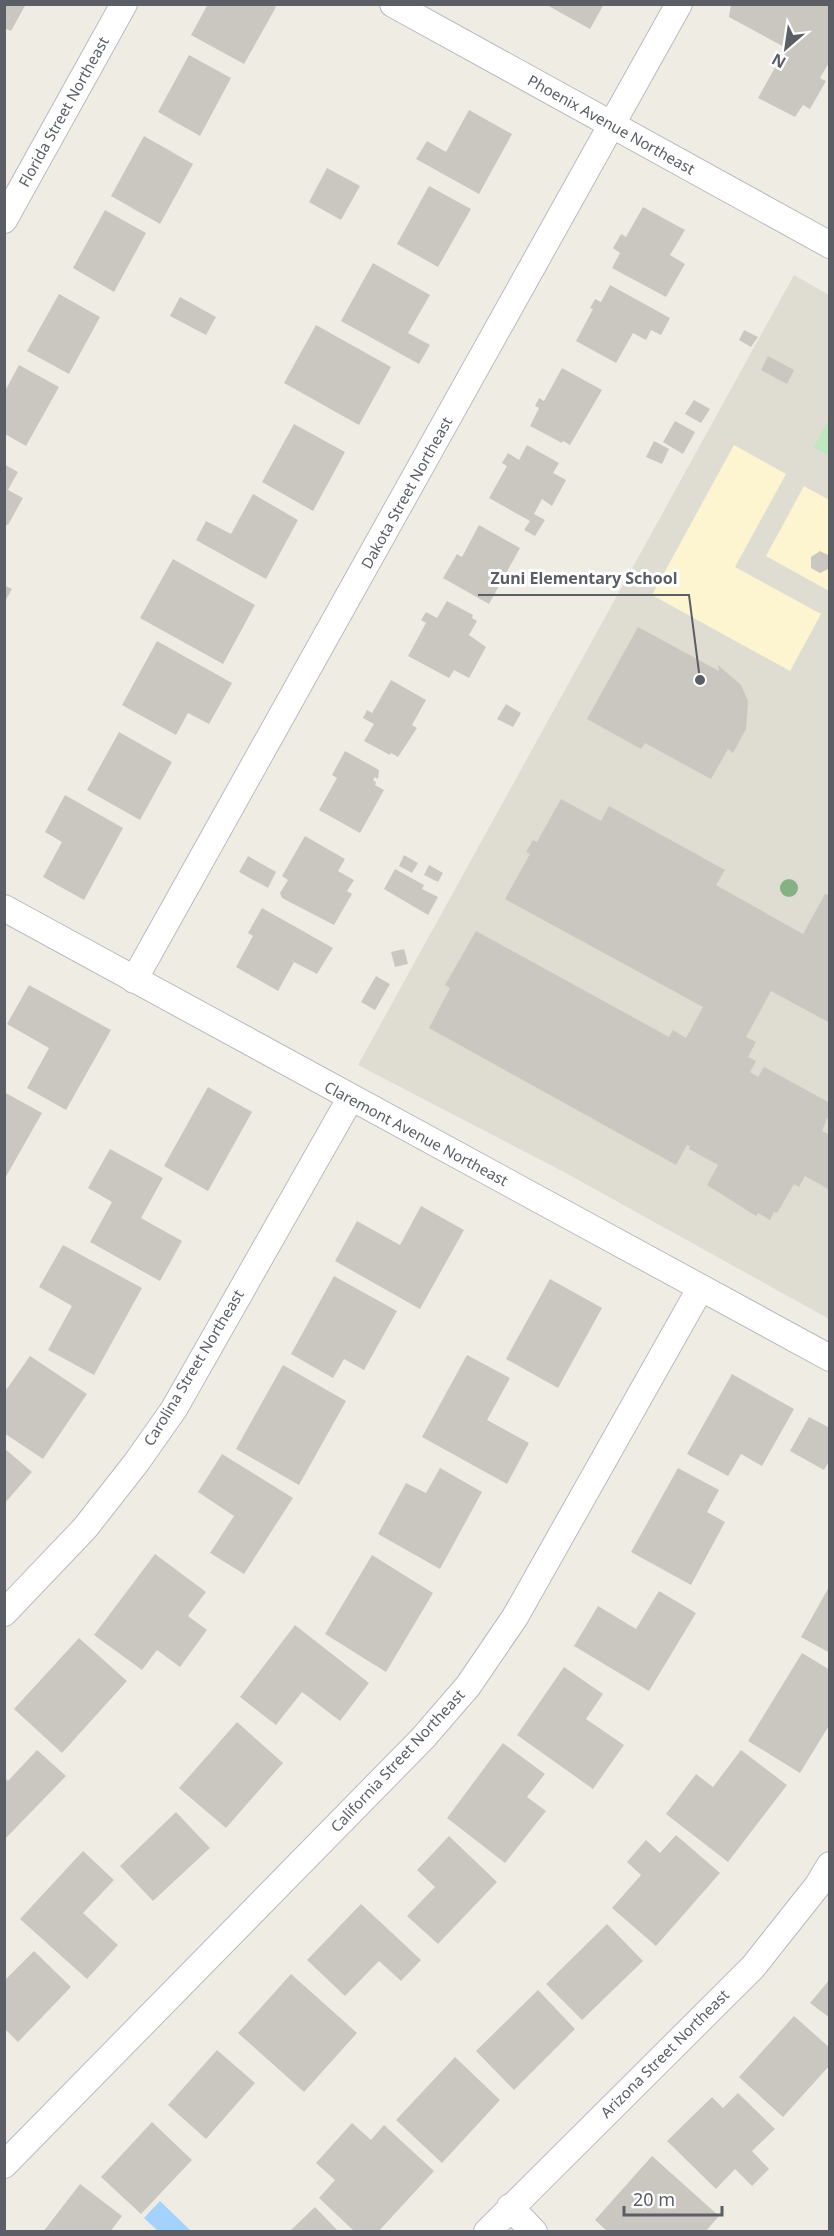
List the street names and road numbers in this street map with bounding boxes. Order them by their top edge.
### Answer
street label: Florida Street Northeast [13,32,113,190]
street label: Phoenix Avenue Northeast [524,70,699,179]
street label: Dakota Street Northeast [356,412,457,572]
street label: Claremont Avenue Northeast [321,1076,512,1190]
street label: Carolina Street Northeast [139,1285,248,1449]
street label: California Street Northeast [326,1684,469,1836]
street label: Arizona Street Northeast [596,1984,733,2122]

